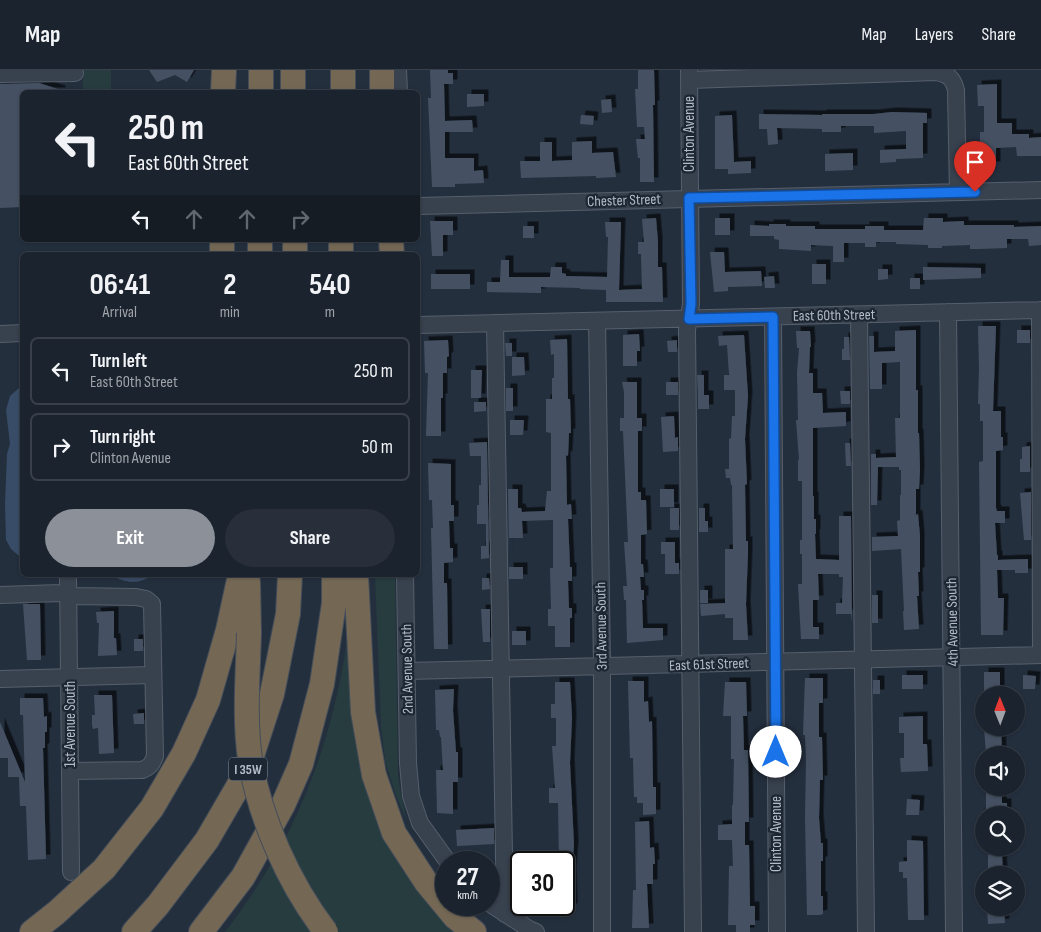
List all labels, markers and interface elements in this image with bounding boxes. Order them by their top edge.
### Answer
text: Map [25,20,60,49]
text: Map [862,24,887,45]
text: Layers [915,24,954,45]
text: Share [982,24,1016,45]
street label: Clinton Avenue [680,96,699,172]
text: 250 m [128,107,204,150]
icon: left [45,110,110,175]
pin [954,141,996,192]
icon: arrive [961,148,989,176]
text: East 60th Street [128,150,249,177]
street label: Chester Street [587,190,662,211]
icon: left [127,205,155,233]
icon: ahead [180,205,208,233]
icon: ahead [233,205,261,233]
icon: right [286,205,314,233]
text: 06:41 [89,267,150,303]
text: 2 [223,267,236,303]
text: 540 [309,267,351,303]
text: Arrival [103,303,137,322]
text: min [220,303,240,322]
text: m [325,303,335,322]
street label: East 60th Street [793,305,876,326]
text: Turn left [90,350,147,373]
icon: left [47,357,75,385]
text: 250 m [354,360,393,383]
text: East 60th Street [90,373,178,392]
text: Turn right [90,426,155,449]
icon: right [47,433,75,461]
text: 50 m [362,436,393,459]
text: Clinton Avenue [90,449,171,468]
button: Exit [45,509,215,567]
button: Share [225,509,395,567]
street label: 4th Avenue South [942,578,963,666]
street label: 3rd Avenue South [591,582,612,670]
street label: 2nd Avenue South [397,624,418,714]
street label: East 61st Street [669,654,750,675]
street label: 1st Avenue South [61,681,80,767]
north arrow [975,686,1025,736]
map controls [975,686,1025,916]
position arrow [749,725,801,777]
button: sound [975,746,1025,796]
road number: I 35W [229,758,267,781]
street label: Clinton Avenue [767,796,786,872]
button: search [975,806,1025,856]
speed limit sign: 30 [510,851,575,916]
text: 27 [457,862,478,893]
button: layers [975,866,1025,916]
text: km/h [457,888,478,903]

